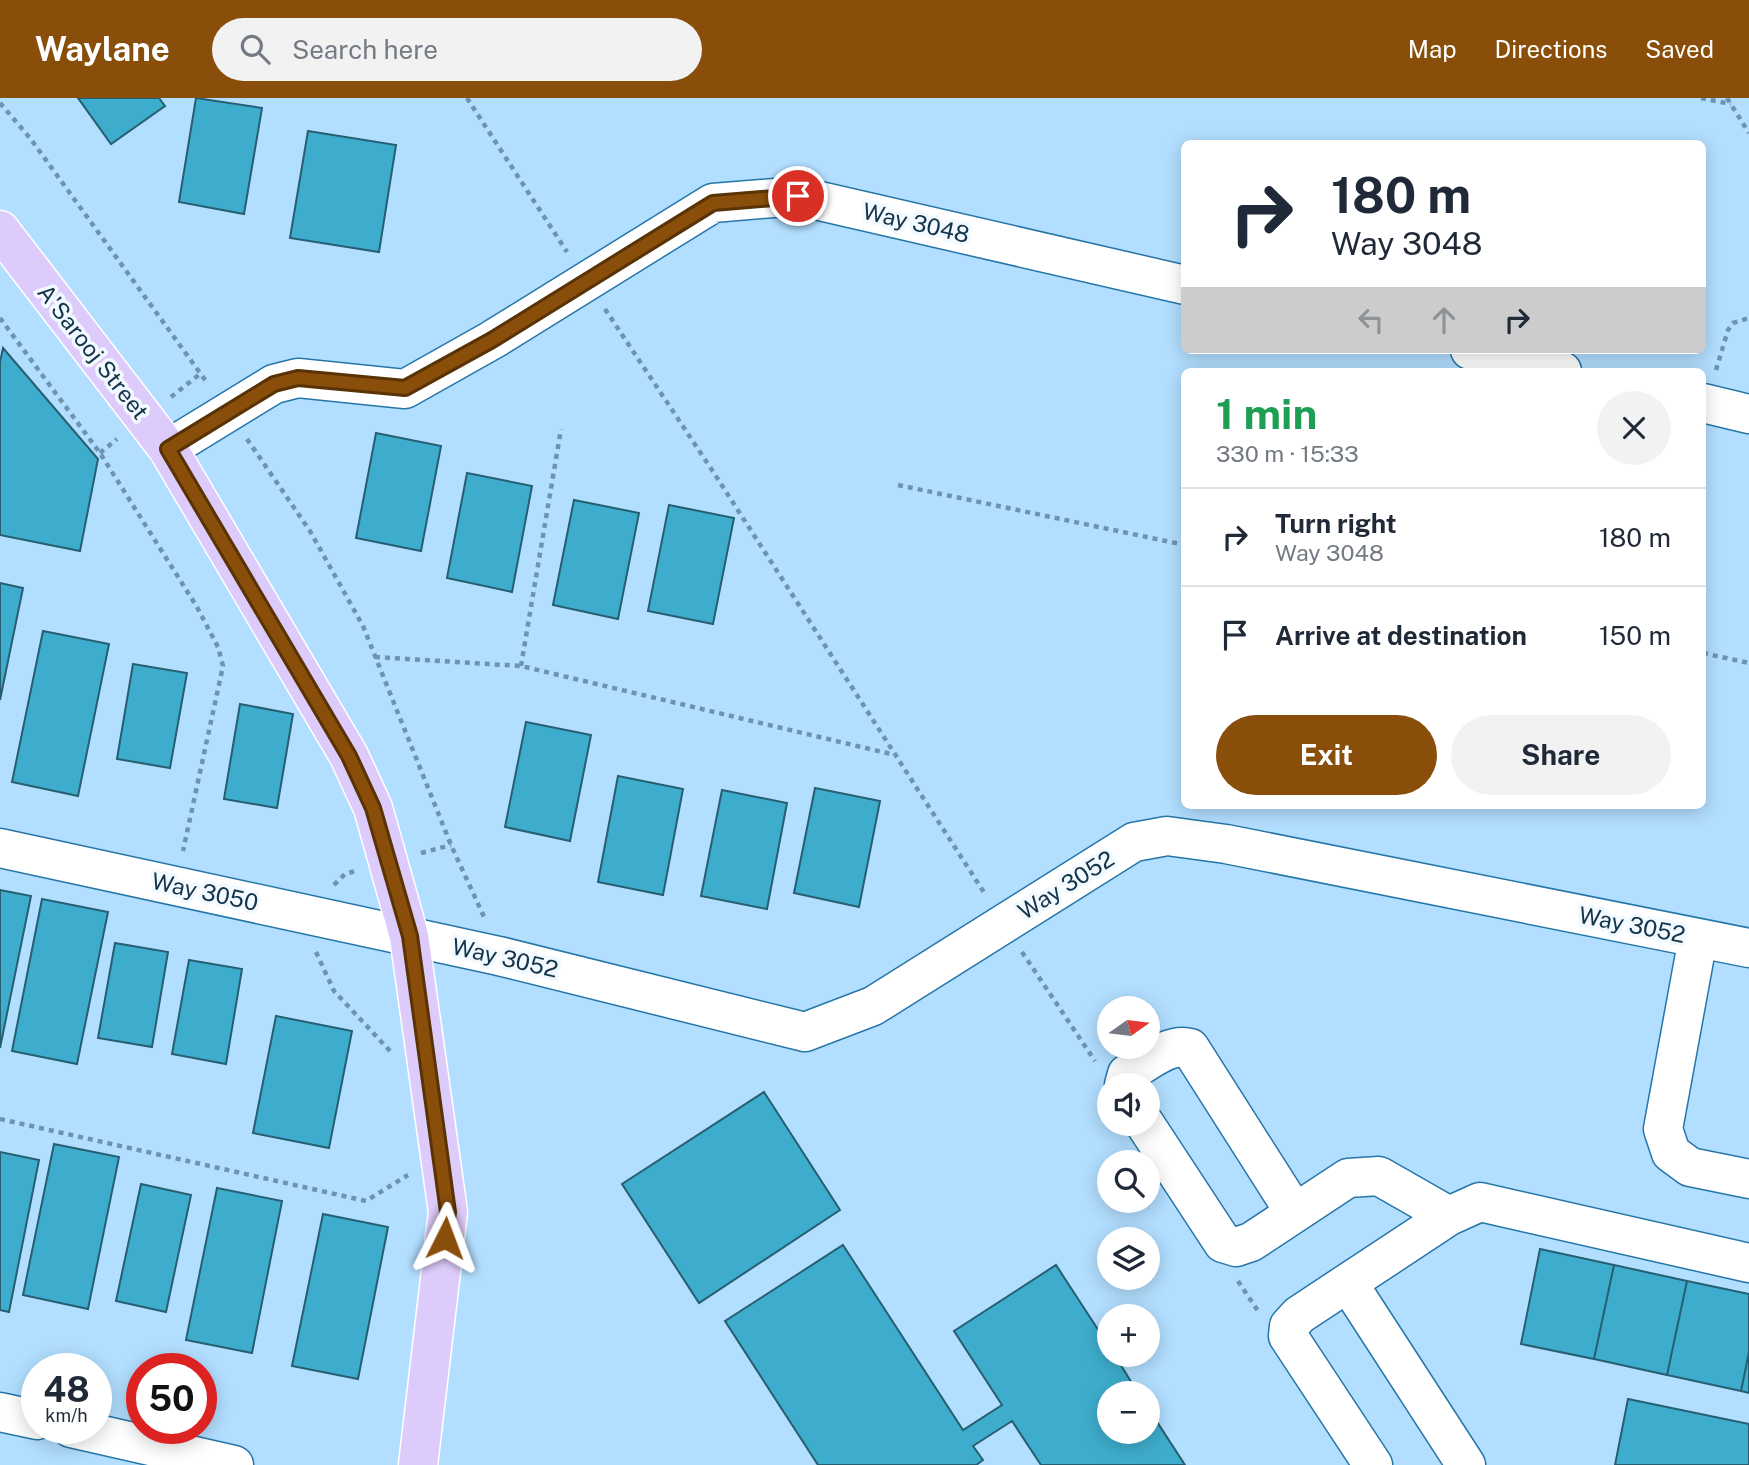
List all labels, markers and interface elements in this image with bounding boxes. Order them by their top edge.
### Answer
search box [212,18,702,81]
text: Waylane [35,30,170,68]
icon: search [236,30,274,68]
text: Search here [292,34,438,65]
text: Map [1408,35,1457,63]
text: Directions [1495,35,1607,63]
text: Saved [1645,35,1714,63]
pin [768,166,828,226]
text: 180 m [1331,166,1471,224]
icon: right [1216,168,1307,259]
icon: arrive [779,177,817,215]
street label: Way 3048 [860,197,972,248]
text: Way 3048 [1331,225,1482,262]
street label: A'Sarooj Street [32,279,154,425]
icon: left [1352,301,1390,339]
icon: ahead [1425,301,1463,339]
icon: right [1498,301,1536,339]
text: 1 min [1216,389,1317,438]
button: close [1597,391,1671,465]
text: 330 m · 15:33 [1216,440,1359,467]
text: Turn right [1275,508,1397,539]
icon: right [1216,518,1254,556]
text: 180 m [1599,522,1671,553]
text: Way 3048 [1275,539,1384,566]
icon: arrive [1216,616,1254,654]
text: Arrive at destination [1275,620,1527,651]
text: 150 m [1599,620,1671,651]
button: Exit [1216,715,1437,795]
button: Share [1451,715,1671,795]
street label: Way 3052 [1013,845,1119,925]
street label: Way 3050 [149,867,261,916]
street label: Way 3052 [1577,901,1688,948]
street label: Way 3052 [449,932,561,983]
north arrow [1097,996,1160,1059]
map controls [1097,996,1160,1444]
button: sound [1097,1073,1160,1136]
button: search [1097,1150,1160,1213]
position arrow [408,1201,482,1275]
button: layers [1097,1227,1160,1290]
button: + [1097,1304,1160,1367]
speed limit sign: 50 [126,1353,217,1444]
text: 48 [43,1369,90,1410]
button: − [1097,1381,1160,1444]
text: km/h [45,1405,88,1426]

